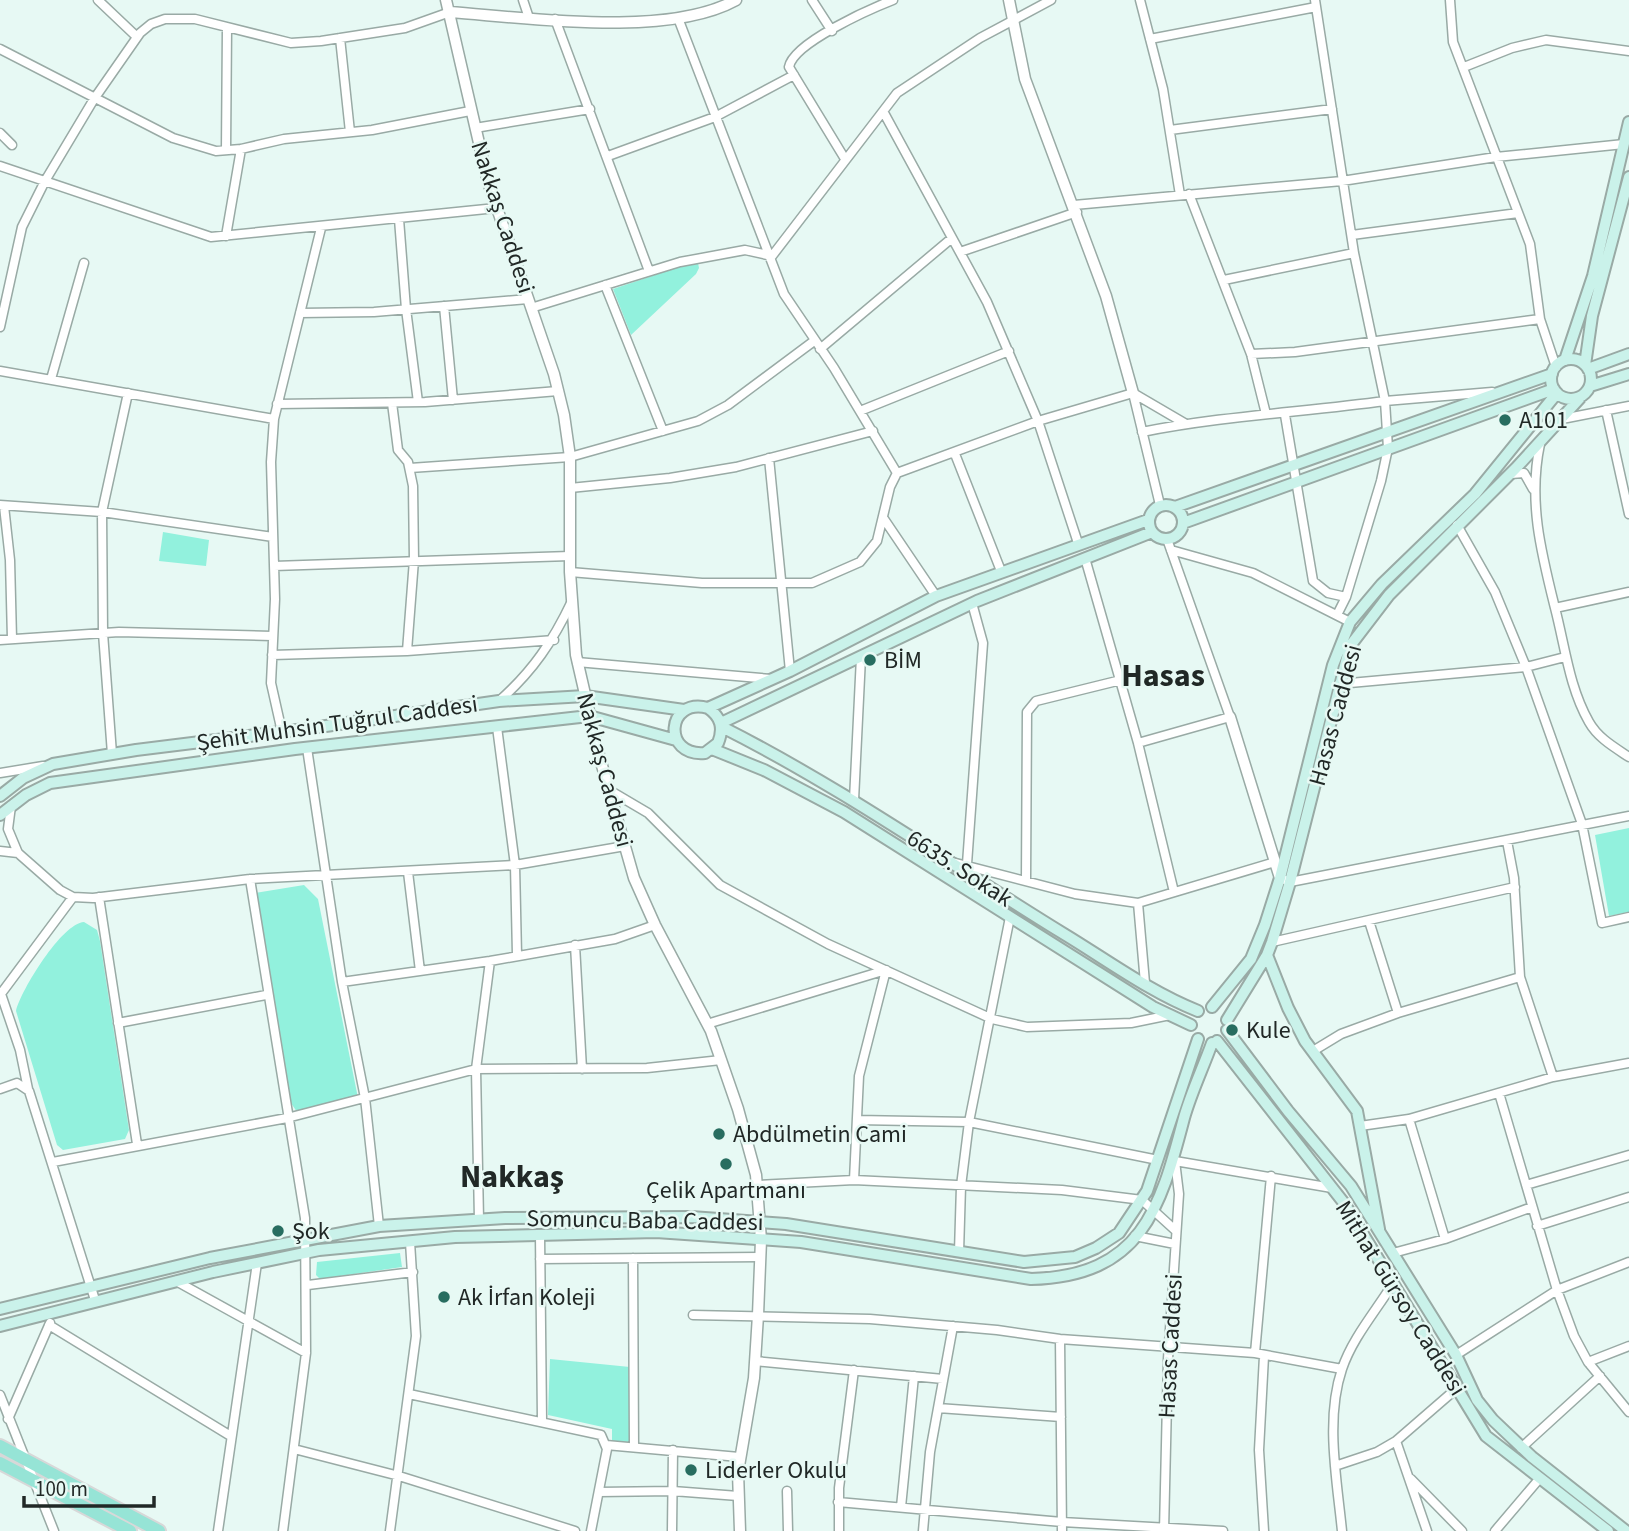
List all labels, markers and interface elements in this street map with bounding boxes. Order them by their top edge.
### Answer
street label: Nakkaş Caddesi [461,136,544,298]
place label: A101 [1519,403,1568,438]
marker: A101 [1497,412,1513,428]
street label: Hasas Caddesi [1300,641,1371,790]
place label: BİM [884,643,922,678]
marker: BİM [862,652,878,668]
district label: Hasas [1121,653,1205,699]
street label: Şehit Muhsin Tuğrul Caddesi [194,686,480,761]
street label: Nakkaş Caddesi [567,689,642,851]
street label: 6635. Sokak [900,821,1020,916]
place label: Kule [1246,1013,1291,1048]
marker: Kule [1224,1022,1240,1038]
place label: Abdülmetin Cami [733,1117,907,1152]
marker: Abdülmetin Cami [711,1126,727,1142]
district label: Nakkaş [460,1154,564,1200]
marker: Çelik Apartmanı [718,1156,734,1172]
place label: Çelik Apartmanı [646,1173,806,1208]
street label: Mithat Gürsoy Caddesi [1326,1194,1475,1403]
street label: Somuncu Baba Caddesi [526,1201,764,1240]
place label: Şok [292,1214,330,1249]
marker: Şok [270,1223,286,1239]
street label: Hasas Caddesi [1149,1273,1192,1419]
place label: Ak İrfan Koleji [458,1280,596,1315]
marker: Ak İrfan Koleji [436,1289,452,1305]
place label: Liderler Okulu [705,1453,847,1488]
marker: Liderler Okulu [683,1462,699,1478]
scale bar [24,1464,154,1508]
text: 100 m [35,1474,88,1504]

